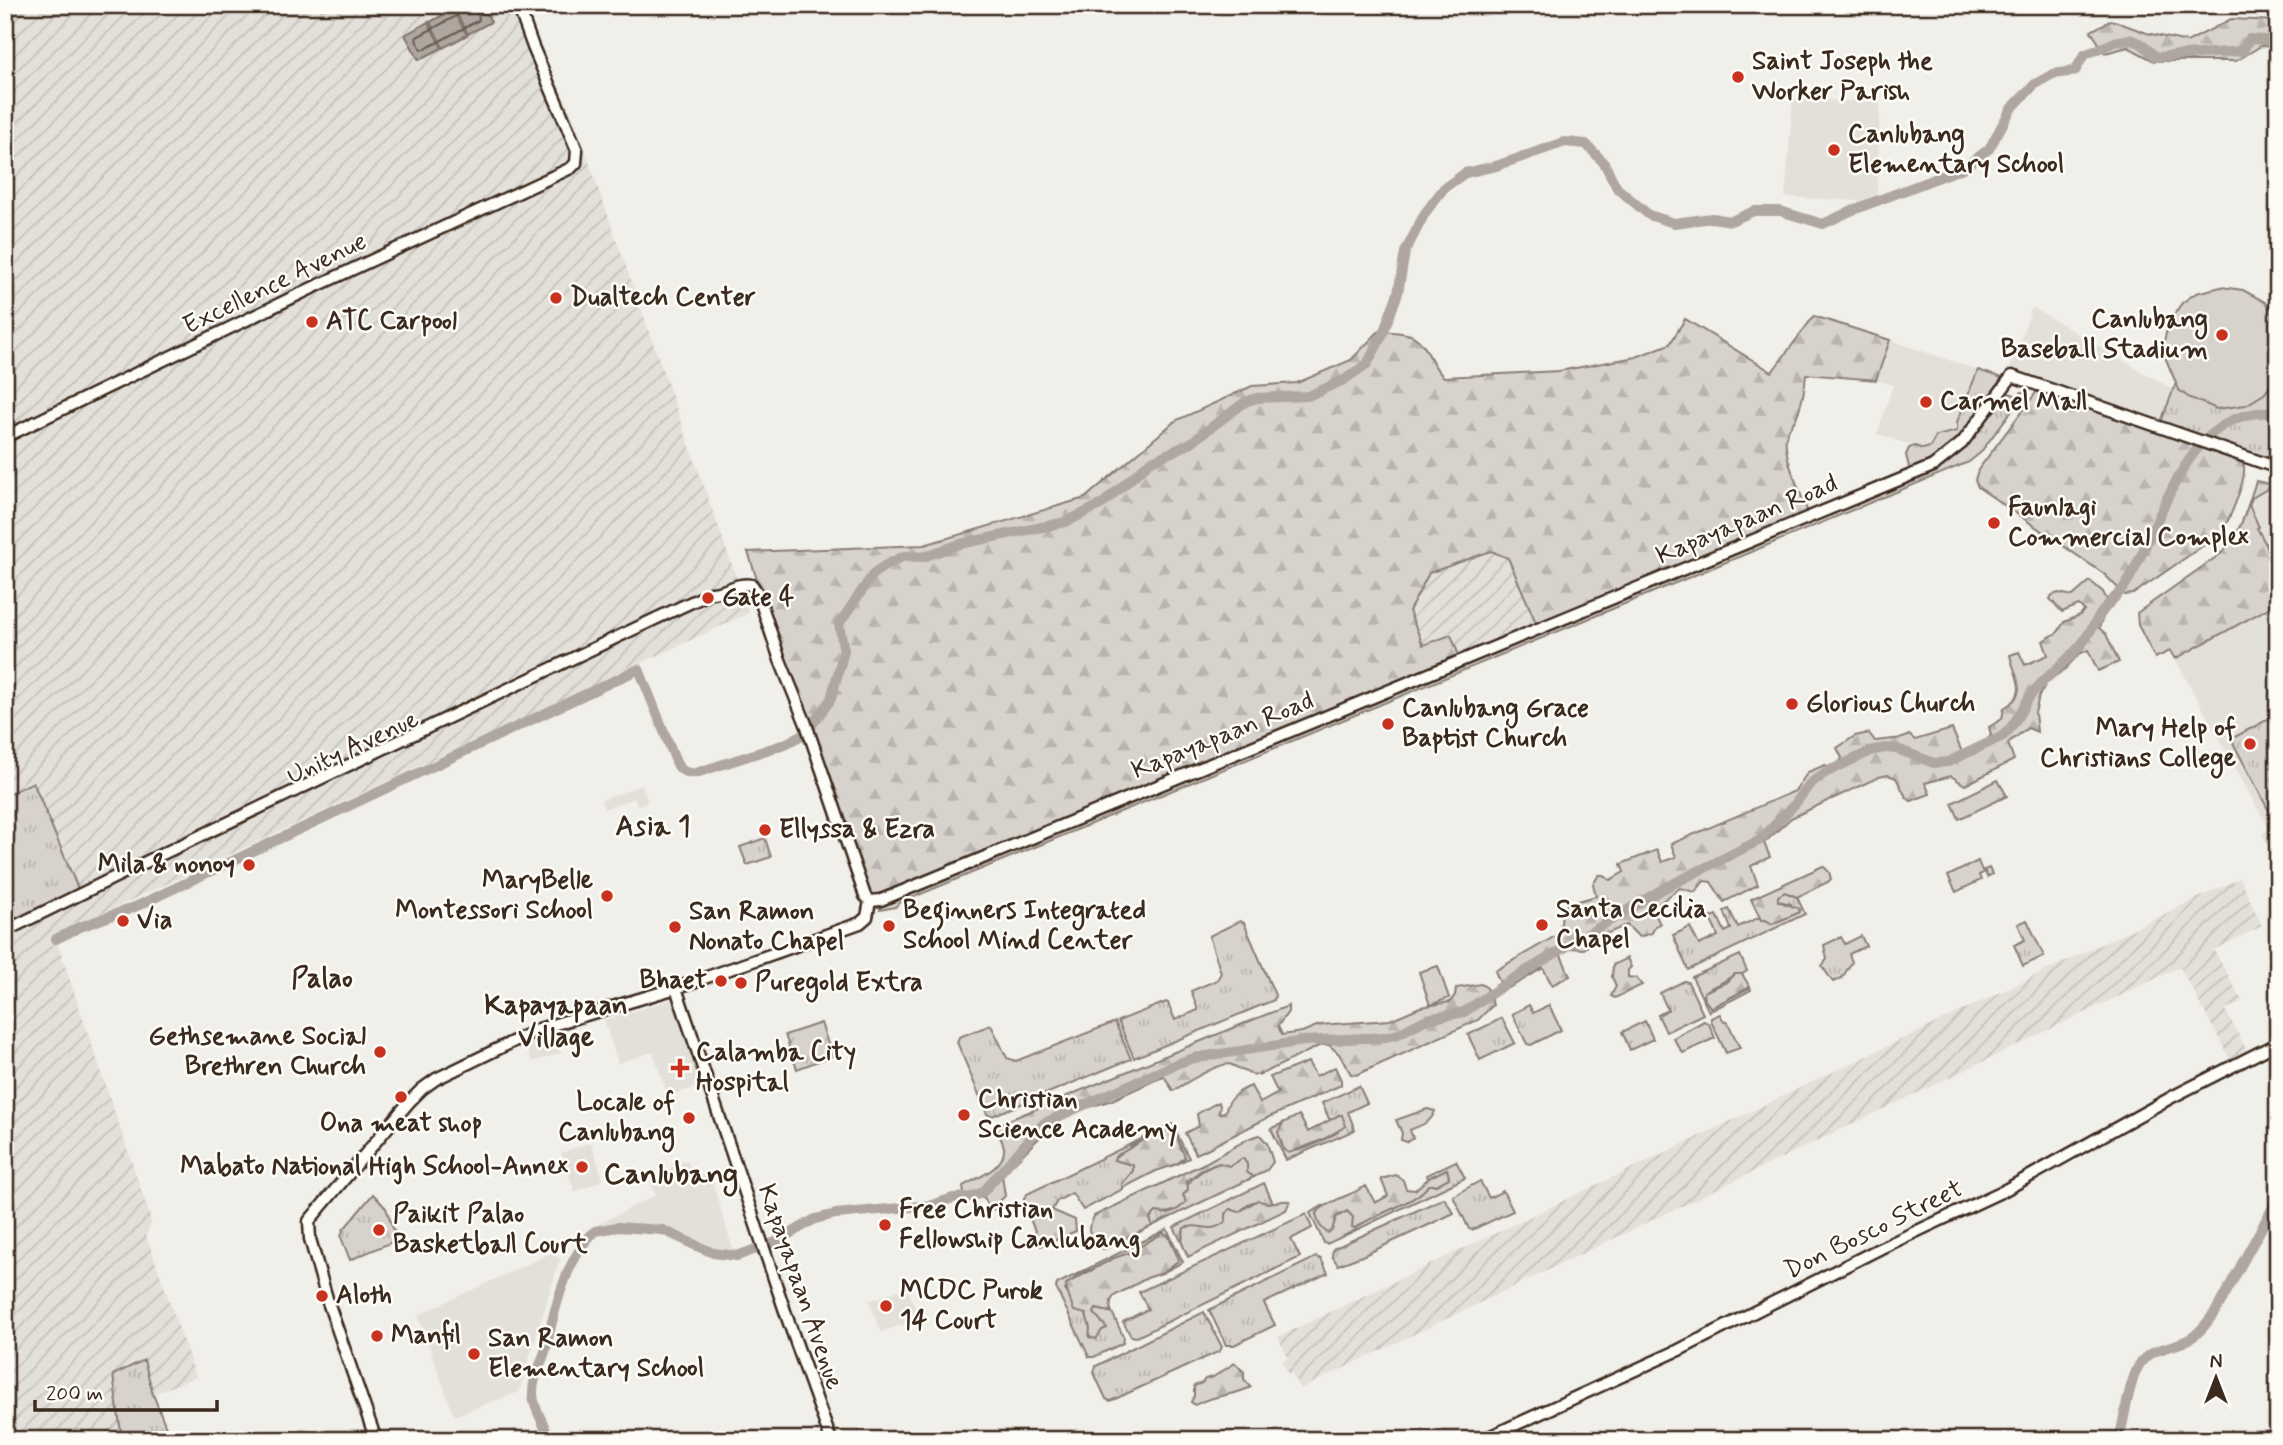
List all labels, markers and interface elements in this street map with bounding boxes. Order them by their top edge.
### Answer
place label: Saint Joseph the Worker Parish [1751,45,1933,109]
marker: Saint Joseph the Worker Parish [1730,69,1746,85]
place label: Canlubang Elementary School [1848,118,2064,182]
marker: Canlubang Elementary School [1826,142,1842,158]
street label: Excellence Avenue [177,225,373,343]
place label: Dualtech Center [570,281,756,315]
marker: Dualtech Center [548,290,564,306]
place label: Canlubang Baseball Stadium [2001,303,2208,367]
place label: ATC Carpool [326,305,457,339]
marker: ATC Carpool [304,314,320,330]
marker: Canlubang Baseball Stadium [2214,327,2230,343]
place label: Carmel Mall [1940,385,2087,419]
marker: Carmel Mall [1918,394,1934,410]
street label: Kapayapaan Road [1651,467,1843,573]
place label: Faunlagi Commercial Complex [2008,491,2250,555]
marker: Faunlagi Commercial Complex [1986,515,2002,531]
place label: Gate 4 [722,581,795,615]
marker: Gate 4 [700,590,716,606]
street label: Kapayapaan Road [1127,684,1319,788]
place label: Glorious Church [1806,687,1975,721]
place label: Canlubang Grace Baptist Church [1402,692,1589,756]
marker: Glorious Church [1784,696,1800,712]
street label: Unity Avenue [281,703,425,793]
place label: Mary Help of Christians College [2040,712,2236,779]
marker: Canlubang Grace Baptist Church [1380,716,1396,732]
marker: Mary Help of Christians College [2242,736,2258,752]
district label: Asia 1 [616,809,690,846]
place label: Ellyssa & Ezra [779,813,935,847]
marker: Ellyssa & Ezra [757,822,773,838]
place label: Mila & nonoy [98,848,235,882]
marker: Mila & nonoy [241,857,257,873]
place label: MaryBelle Montessori School [395,864,593,928]
marker: MaryBelle Montessori School [599,888,615,904]
place label: Santa Cecilia Chapel [1556,893,1707,957]
place label: Beginners Integrated School Mind Center [903,894,1146,958]
place label: San Ramon Nonato Chapel [689,895,844,959]
place label: Via [137,904,172,938]
marker: Via [115,913,131,929]
marker: Santa Cecilia Chapel [1534,917,1550,933]
marker: Beginners Integrated School Mind Center [881,918,897,934]
marker: San Ramon Nonato Chapel [667,919,683,935]
district label: Palao [291,961,353,998]
place label: Bhaet [640,964,707,998]
place label: Puregold Extra [755,966,923,1003]
marker: Bhaet [713,973,729,989]
marker: Puregold Extra [733,975,749,991]
district label: Kapayapaan Village [484,988,628,1058]
place label: Gethsemane Social Brethren Church [149,1020,366,1084]
place label: Calamba City Hospital [696,1036,856,1100]
marker: Gethsemane Social Brethren Church [372,1044,388,1060]
marker: Calamba City Hospital [670,1058,690,1078]
place label: Christian Science Academy [978,1083,1177,1147]
place label: Locale of Canlubang [558,1086,675,1153]
marker: Ona meat shop [393,1089,409,1105]
place label: Ona meat shop [320,1107,482,1141]
marker: Christian Science Academy [956,1107,972,1123]
marker: Locale of Canlubang [681,1110,697,1126]
place label: Mabato National High School-Annex [180,1150,569,1185]
district label: Canlubang [604,1155,738,1197]
marker: Mabato National High School-Annex [574,1159,590,1175]
street label: Don Bosco Street [1779,1172,1969,1288]
street label: Kapayapaan Avenue [749,1180,851,1394]
place label: Free Christian Fellowship Canlubang [899,1193,1140,1258]
place label: Paikit Palao Basketball Court [393,1198,588,1262]
marker: Free Christian Fellowship Canlubang [877,1217,893,1233]
marker: Paikit Palao Basketball Court [371,1222,387,1238]
place label: MCDC Purok 14 Court [900,1274,1043,1338]
place label: Aloth [336,1279,392,1313]
marker: Aloth [314,1288,330,1304]
marker: MCDC Purok 14 Court [878,1298,894,1314]
place label: Manfil [391,1319,461,1353]
place label: San Ramon Elementary School [488,1322,704,1386]
marker: Manfil [369,1328,385,1344]
north arrow [2182,1344,2252,1414]
marker: San Ramon Elementary School [466,1346,482,1362]
text: N [2210,1350,2222,1375]
scale bar [35,1368,217,1412]
text: 200 m [46,1380,103,1408]

